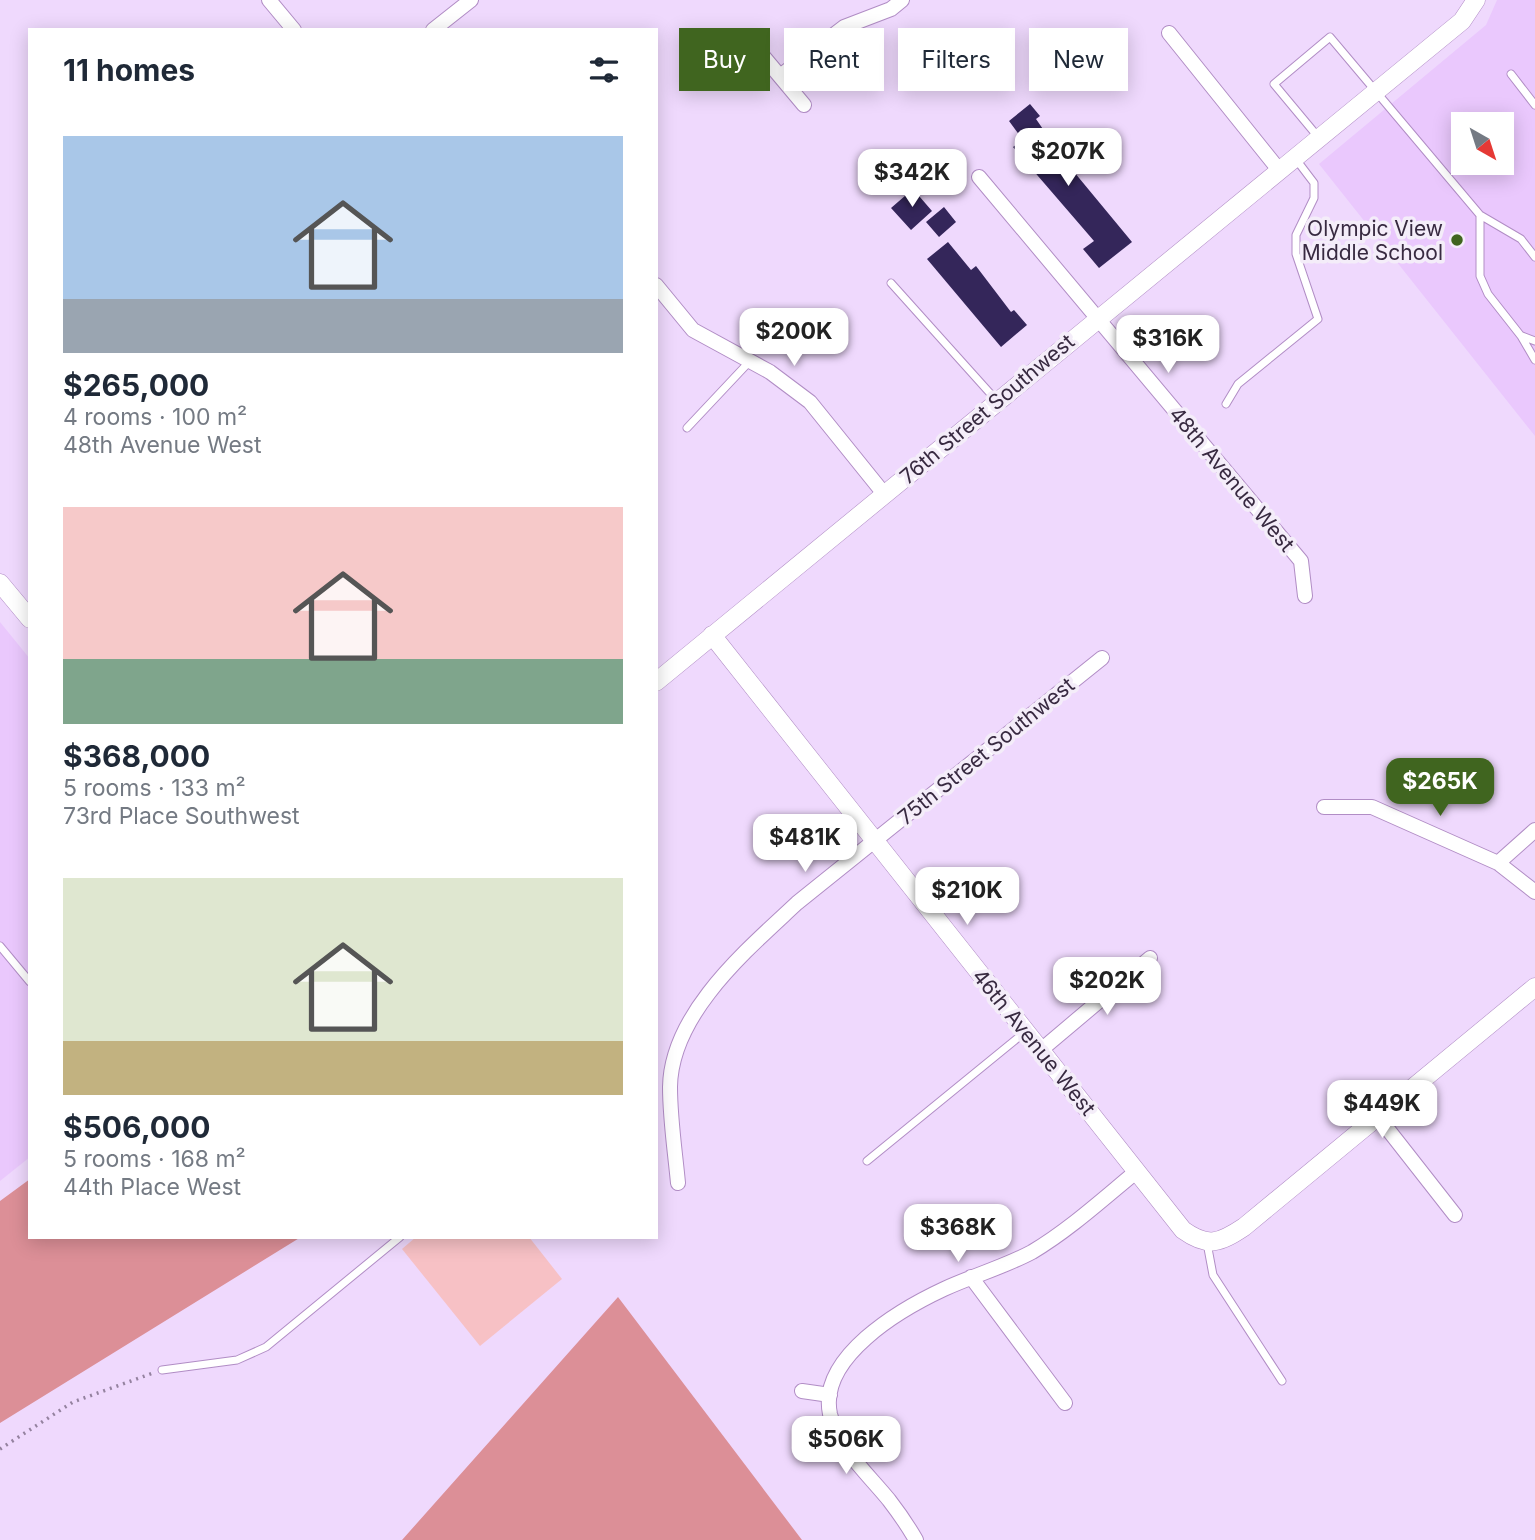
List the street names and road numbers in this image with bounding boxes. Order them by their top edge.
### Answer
street label: 76th Street Southwest [895,329,1079,489]
street label: 48th Avenue West [1164,402,1300,557]
street label: 75th Street Southwest [893,672,1079,830]
street label: 46th Avenue West [967,964,1101,1120]

